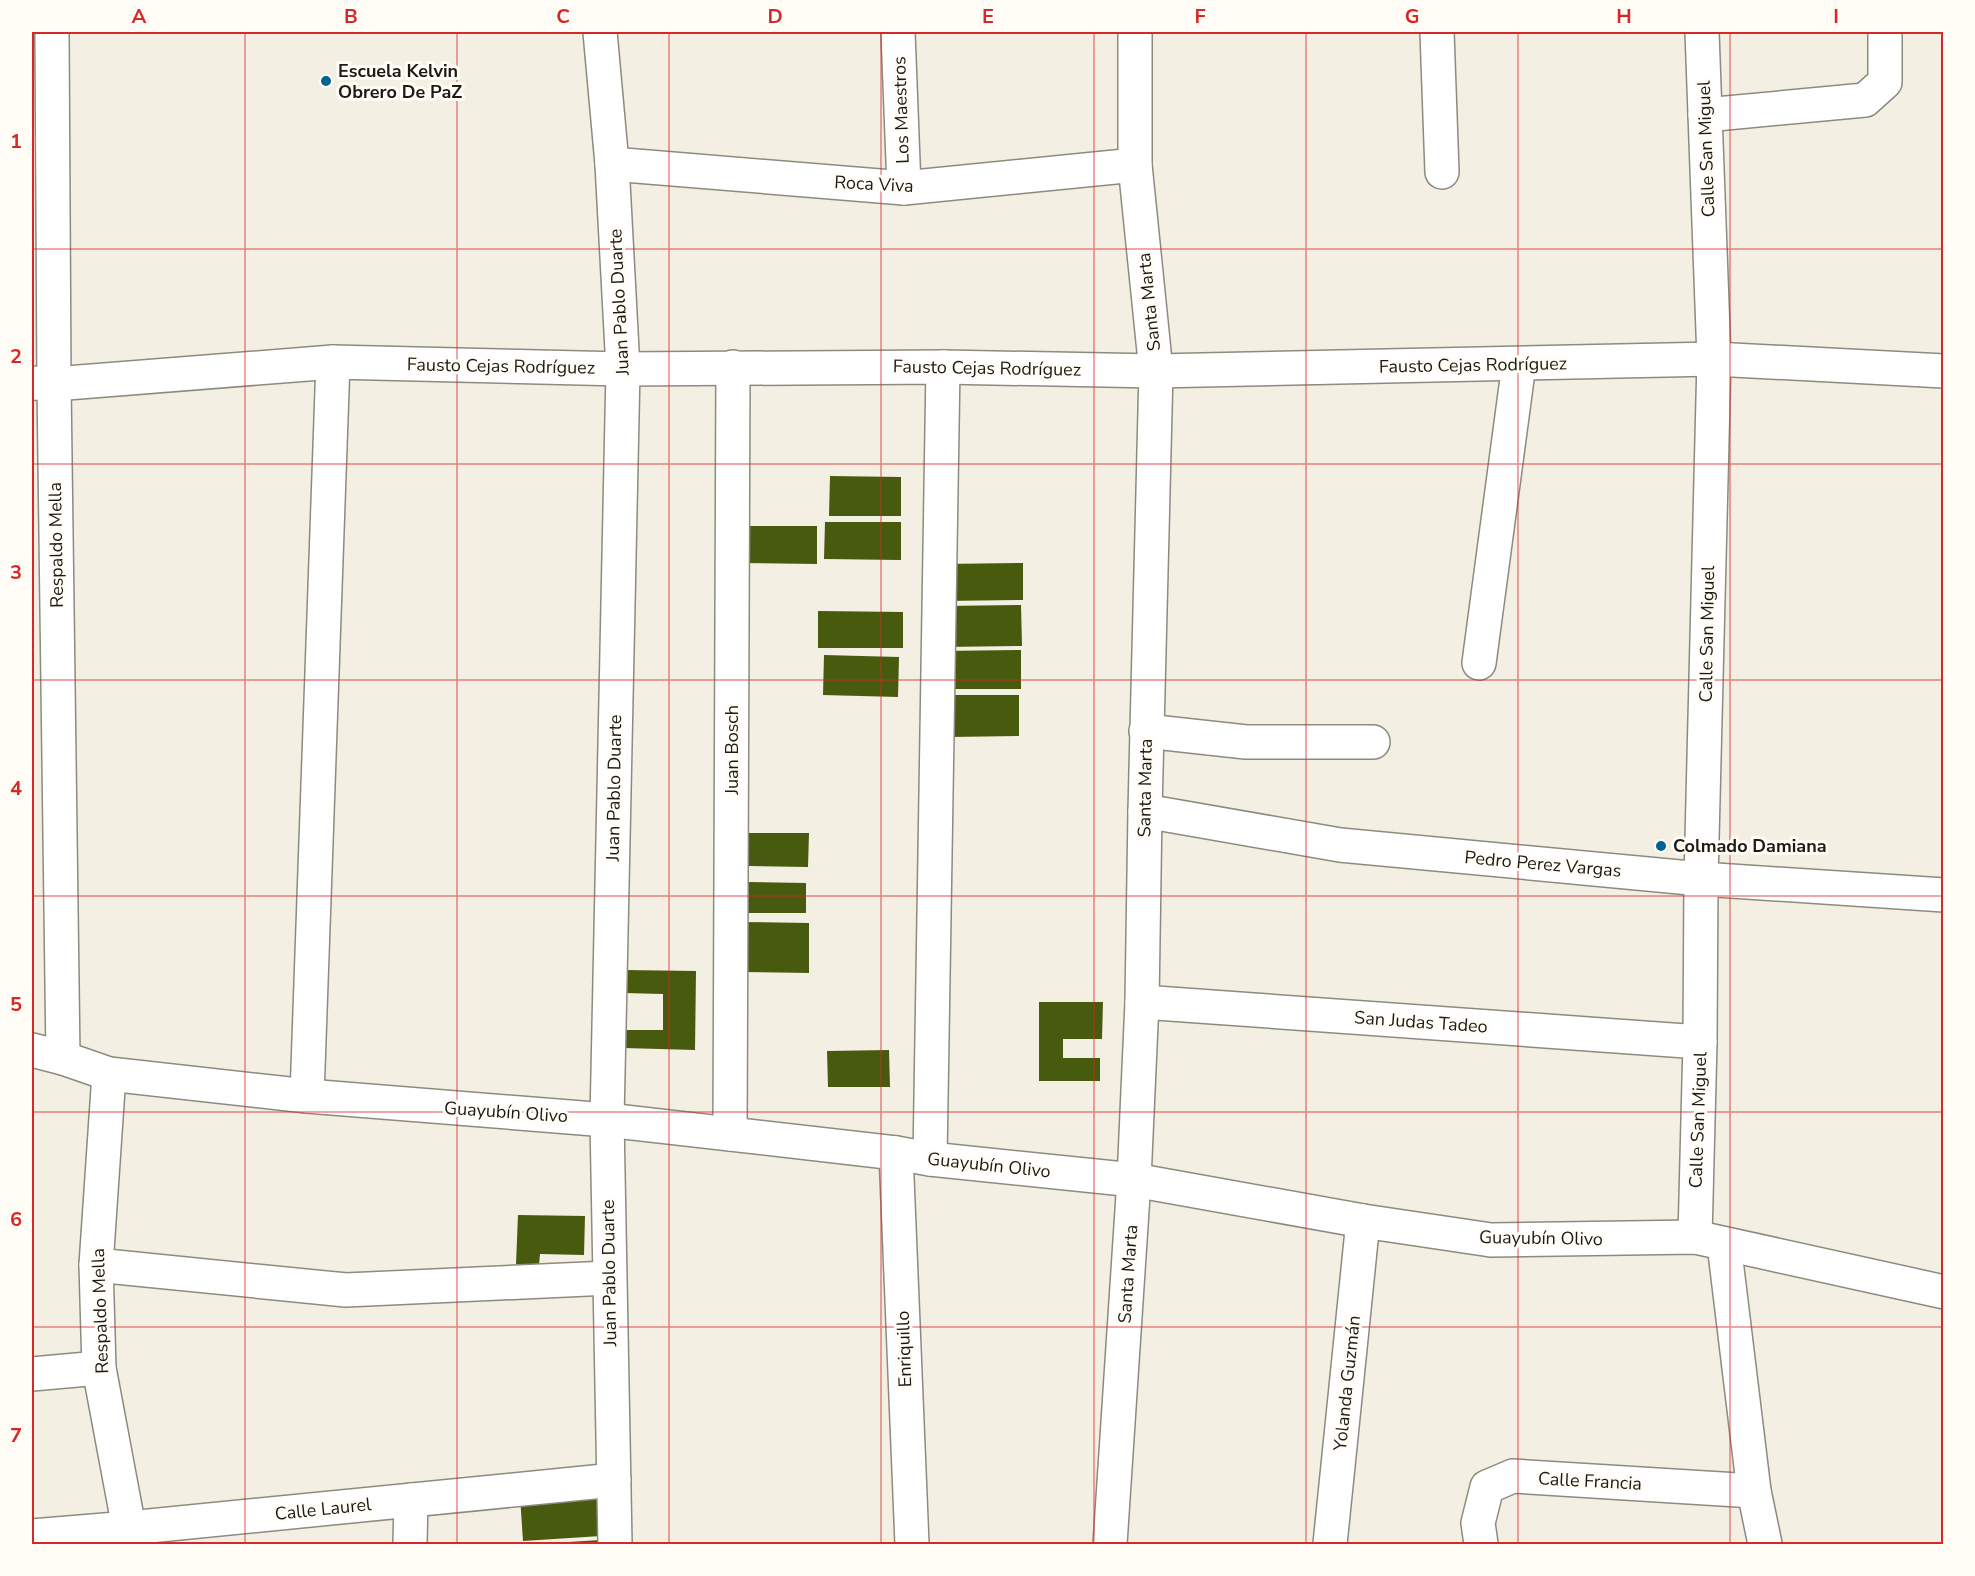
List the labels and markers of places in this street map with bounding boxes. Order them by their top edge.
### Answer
place label: Escuela Kelvin Obrero De PaZ [338,59,462,104]
marker: Escuela Kelvin Obrero De PaZ [319,74,333,88]
place label: Colmado Damiana [1673,834,1827,858]
marker: Colmado Damiana [1654,839,1668,853]

